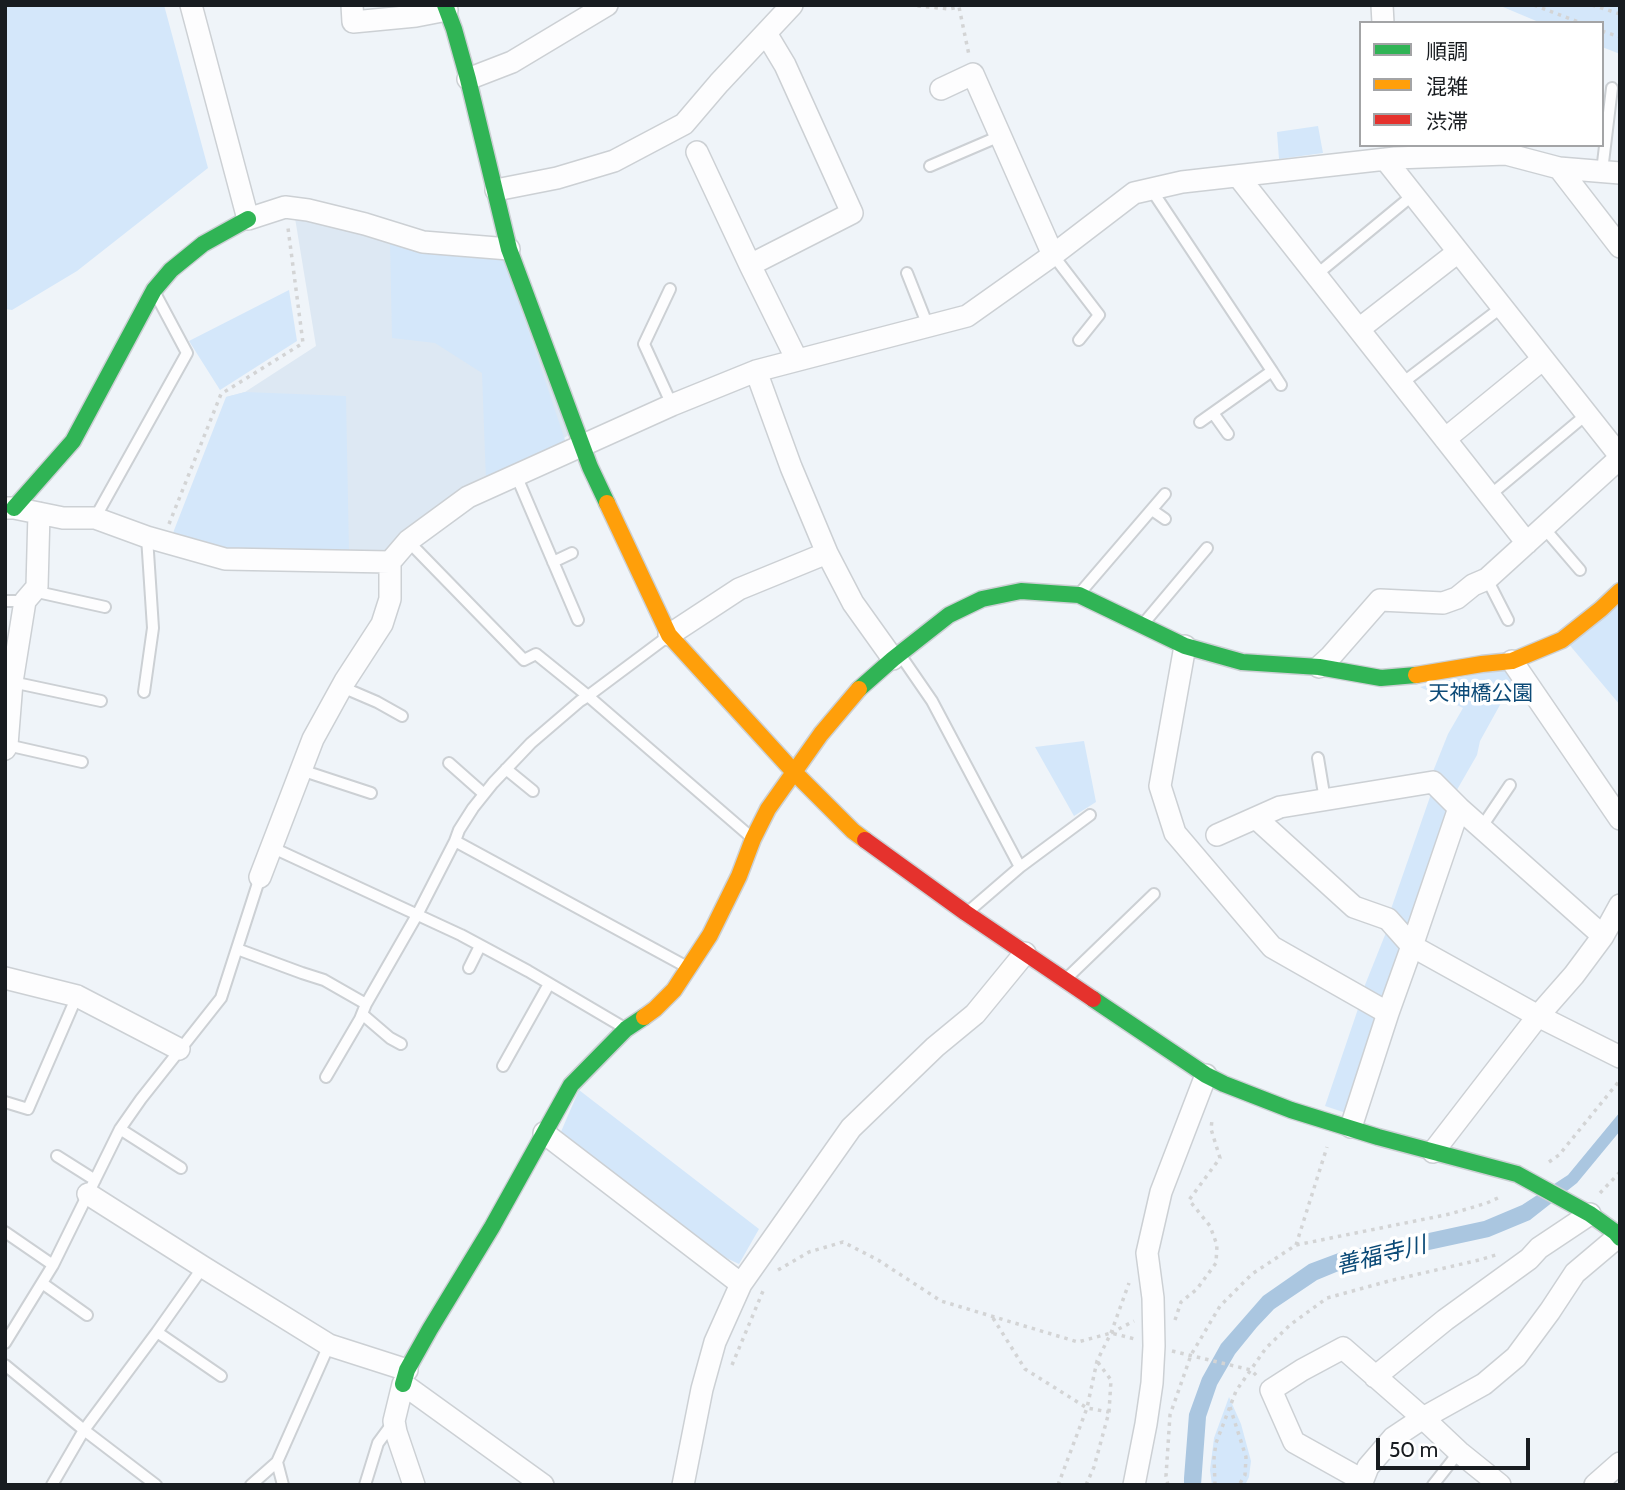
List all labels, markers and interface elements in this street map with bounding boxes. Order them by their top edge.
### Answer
legend [1359,21,1604,147]
text: 順調 [1426,39,1468,64]
text: 混雑 [1426,74,1468,99]
text: 渋滞 [1426,109,1468,134]
park label: 天神橋公園 [1429,681,1533,707]
water label: 善福寺川 [1333,1231,1429,1281]
scale bar [1380,1424,1534,1468]
text: 50 m [1389,1437,1438,1462]

